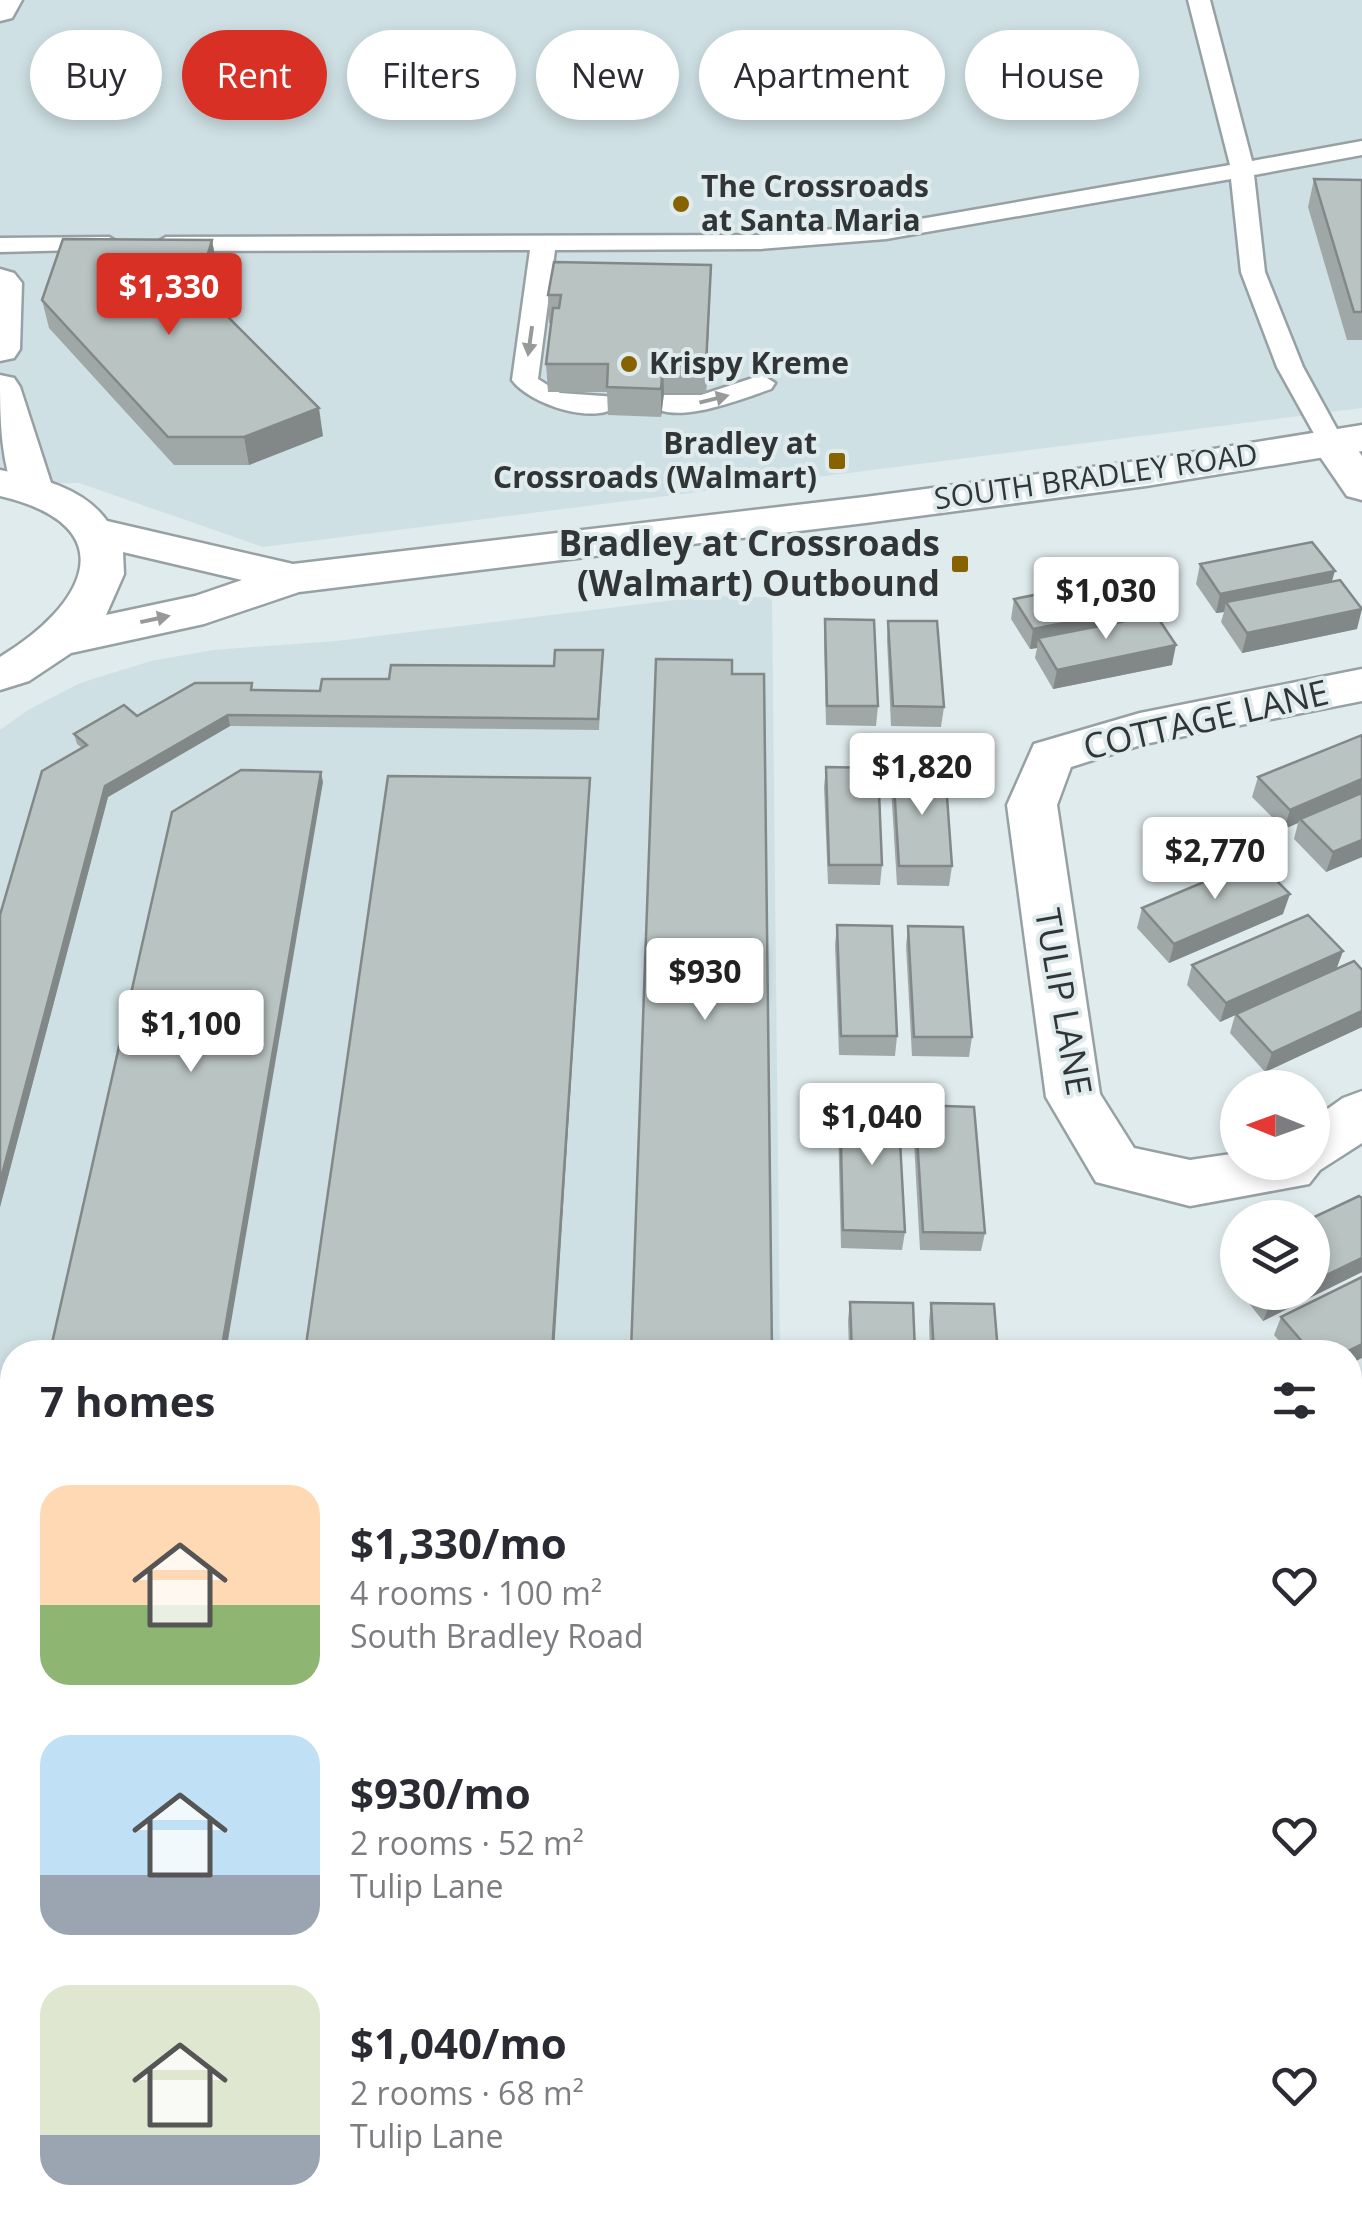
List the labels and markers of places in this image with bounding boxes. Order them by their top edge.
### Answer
place label: The Crossroads at Santa Maria [701,165,929,240]
marker: The Crossroads at Santa Maria [670,193,692,215]
pin: $1,330 [88,253,250,338]
place label: Krispy Kreme [649,342,849,383]
marker: Krispy Kreme [618,353,640,375]
place label: Bradley at Crossroads (Walmart) [493,422,817,497]
marker: Bradley at Crossroads (Walmart) [826,450,848,472]
place label: Bradley at Crossroads (Walmart) Outbound [559,519,940,606]
marker: Bradley at Crossroads (Walmart) Outbound [949,553,971,575]
pin: $1,030 [1025,557,1187,642]
pin: $1,820 [841,733,1003,818]
pin: $2,770 [1134,817,1296,902]
pin: $930 [646,938,764,1023]
pin: $1,100 [110,990,272,1075]
pin: $1,040 [791,1083,953,1168]

